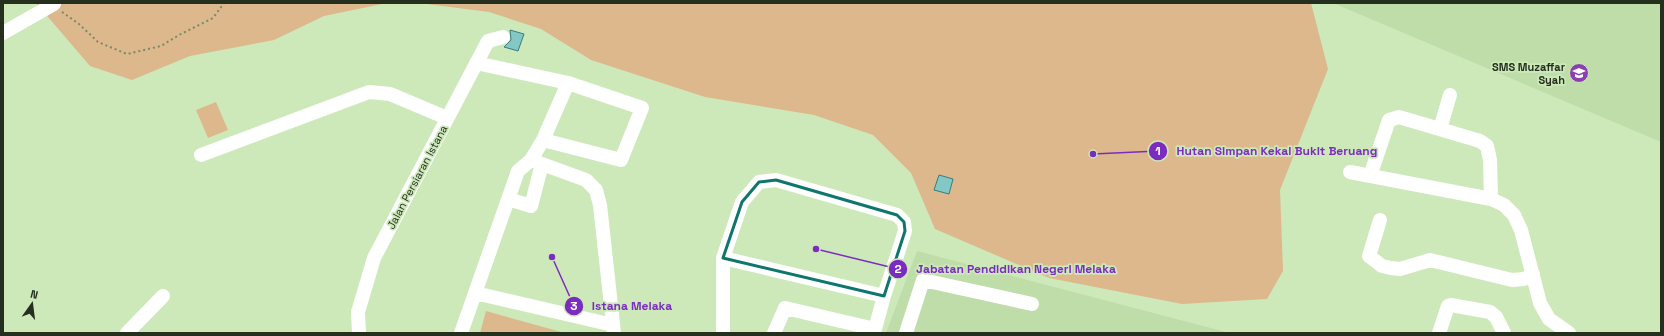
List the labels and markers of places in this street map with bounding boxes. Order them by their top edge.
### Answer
place label: SMS Muzaffar Syah [1492,60,1566,87]
school or university icon: SMS Muzaffar Syah [1568,62,1590,84]
callout: Hutan Simpan Kekal Bukit Beruang [1148,139,1385,163]
callout: Jabatan Pendidikan Negeri Melaka [888,257,1124,281]
callout: Istana Melaka [564,294,680,318]

